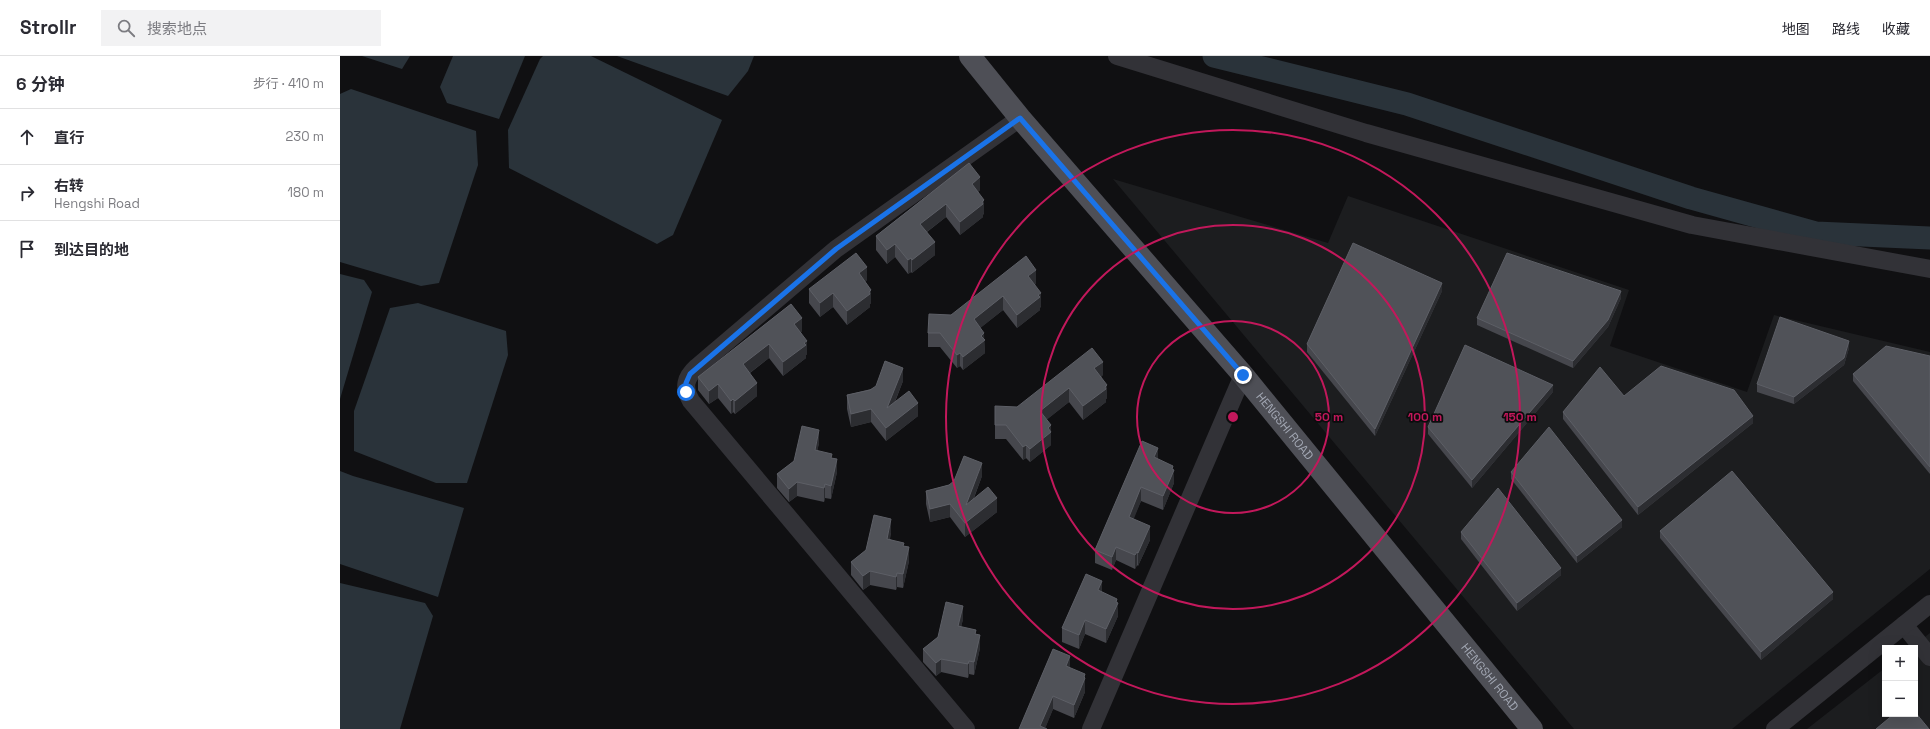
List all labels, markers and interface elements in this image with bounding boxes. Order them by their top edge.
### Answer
search box [101,10,381,46]
text: Strollr [20,15,77,40]
icon: search [115,17,137,39]
text: 搜索地点 [147,19,207,38]
text: 地图 [1782,20,1810,38]
text: 路线 [1832,20,1860,38]
text: 收藏 [1882,20,1910,38]
text: 6 分钟 [16,73,65,95]
text: 步行 · 410 m [253,75,324,92]
icon: ahead [16,126,38,148]
text: 直行 [54,128,84,147]
text: 230 m [286,128,324,145]
text: 右转 [54,176,84,195]
icon: right [16,182,38,204]
text: 180 m [288,184,324,201]
text: Hengshi Road [54,195,140,212]
icon: arrive [16,238,38,260]
text: 到达目的地 [54,240,129,259]
route end [1234,366,1252,384]
route start [677,383,695,401]
street label: HENGSHI ROAD [1252,389,1317,463]
text: 50 m [1315,409,1343,425]
text: 100 m [1408,409,1442,425]
text: 150 m [1503,409,1537,425]
centre of rings [1226,410,1240,424]
street label: HENGSHI ROAD [1457,640,1522,714]
map controls [1882,645,1918,717]
button: + [1882,645,1918,681]
button: − [1882,681,1918,717]

